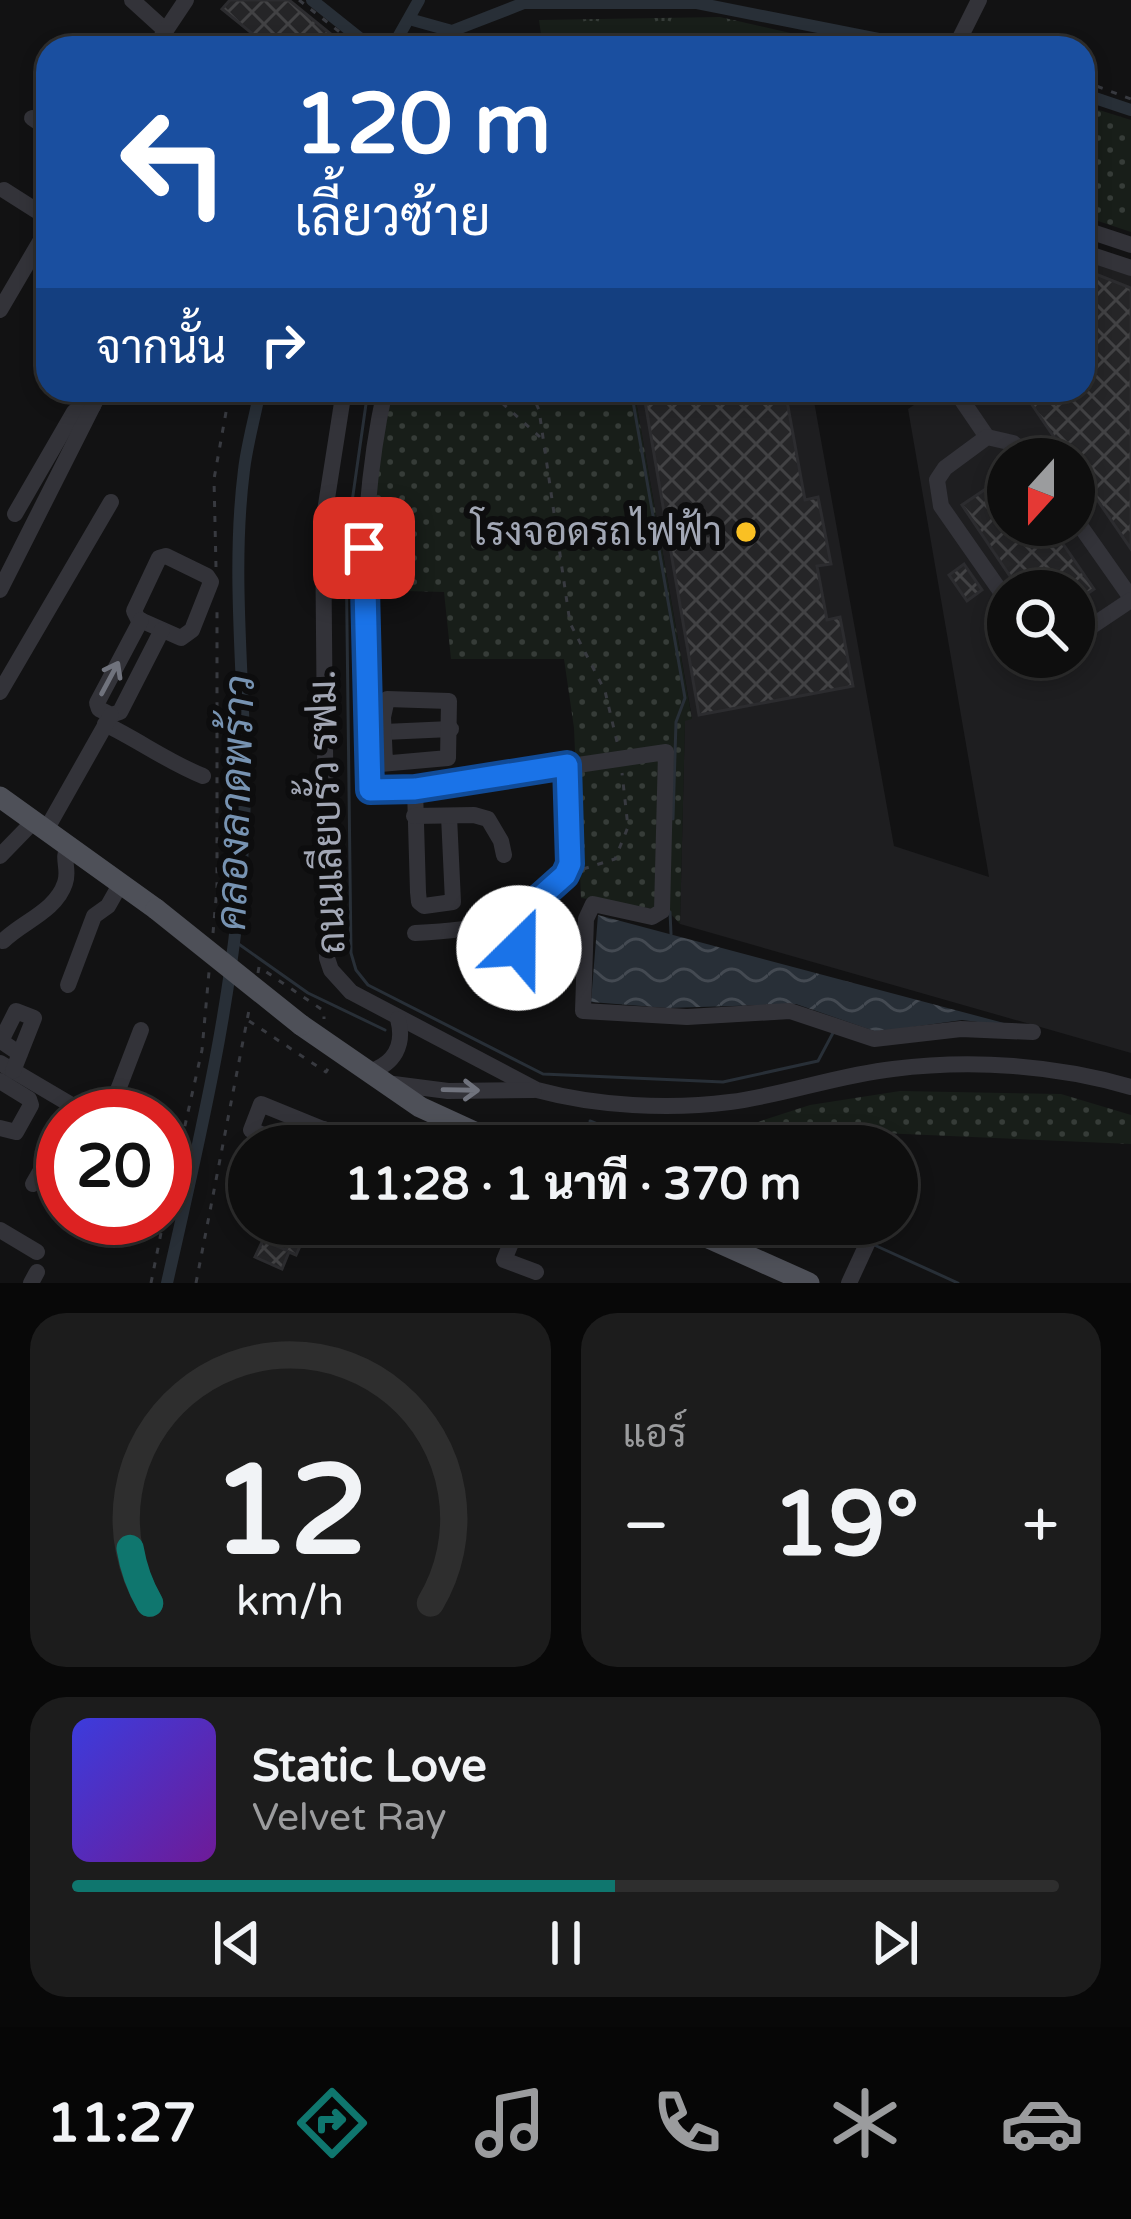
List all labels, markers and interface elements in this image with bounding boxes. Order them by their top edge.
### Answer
text: 120 m [294,75,551,176]
icon: left [96,84,252,240]
text: เลี้ยวซ้าย [294,185,491,250]
icon: right [250,312,316,378]
text: จากนั้น [96,322,226,376]
north arrow [987,438,1095,546]
map controls [987,438,1095,678]
pin [313,497,415,599]
place label: โรงจอดรถไฟฟ้า [469,506,722,556]
icon: arrive [331,515,397,581]
marker: โรงจอดรถไฟฟ้า [733,519,759,545]
button: search [987,570,1095,678]
one-way arrow [99,662,122,697]
street label: ถนนเลียบรั้ว รฟม. [286,669,355,955]
water label: คลองลาดพร้าว [205,674,266,932]
position arrow [456,885,582,1011]
one-way arrow [441,1079,480,1101]
speed limit sign: 20 [36,1089,192,1245]
text: 11:28 · 1 นาที · 370 m [345,1158,801,1212]
text: แอร์ [623,1411,687,1458]
text: 12 [212,1437,369,1588]
text: 19° [772,1471,919,1580]
text: − [623,1486,670,1566]
text: + [1022,1486,1059,1566]
text: km/h [236,1576,344,1627]
text: Static Love [252,1740,487,1794]
text: Velvet Ray [252,1794,447,1841]
icon: previous [204,1910,270,1976]
icon: pause [533,1910,599,1976]
icon: next [862,1910,928,1976]
icon: directions [290,2081,374,2165]
icon: music [468,2081,552,2165]
icon: phone [645,2081,729,2165]
icon: climate [823,2081,907,2165]
icon: car [1000,2081,1084,2165]
text: 11:27 [47,2091,196,2156]

